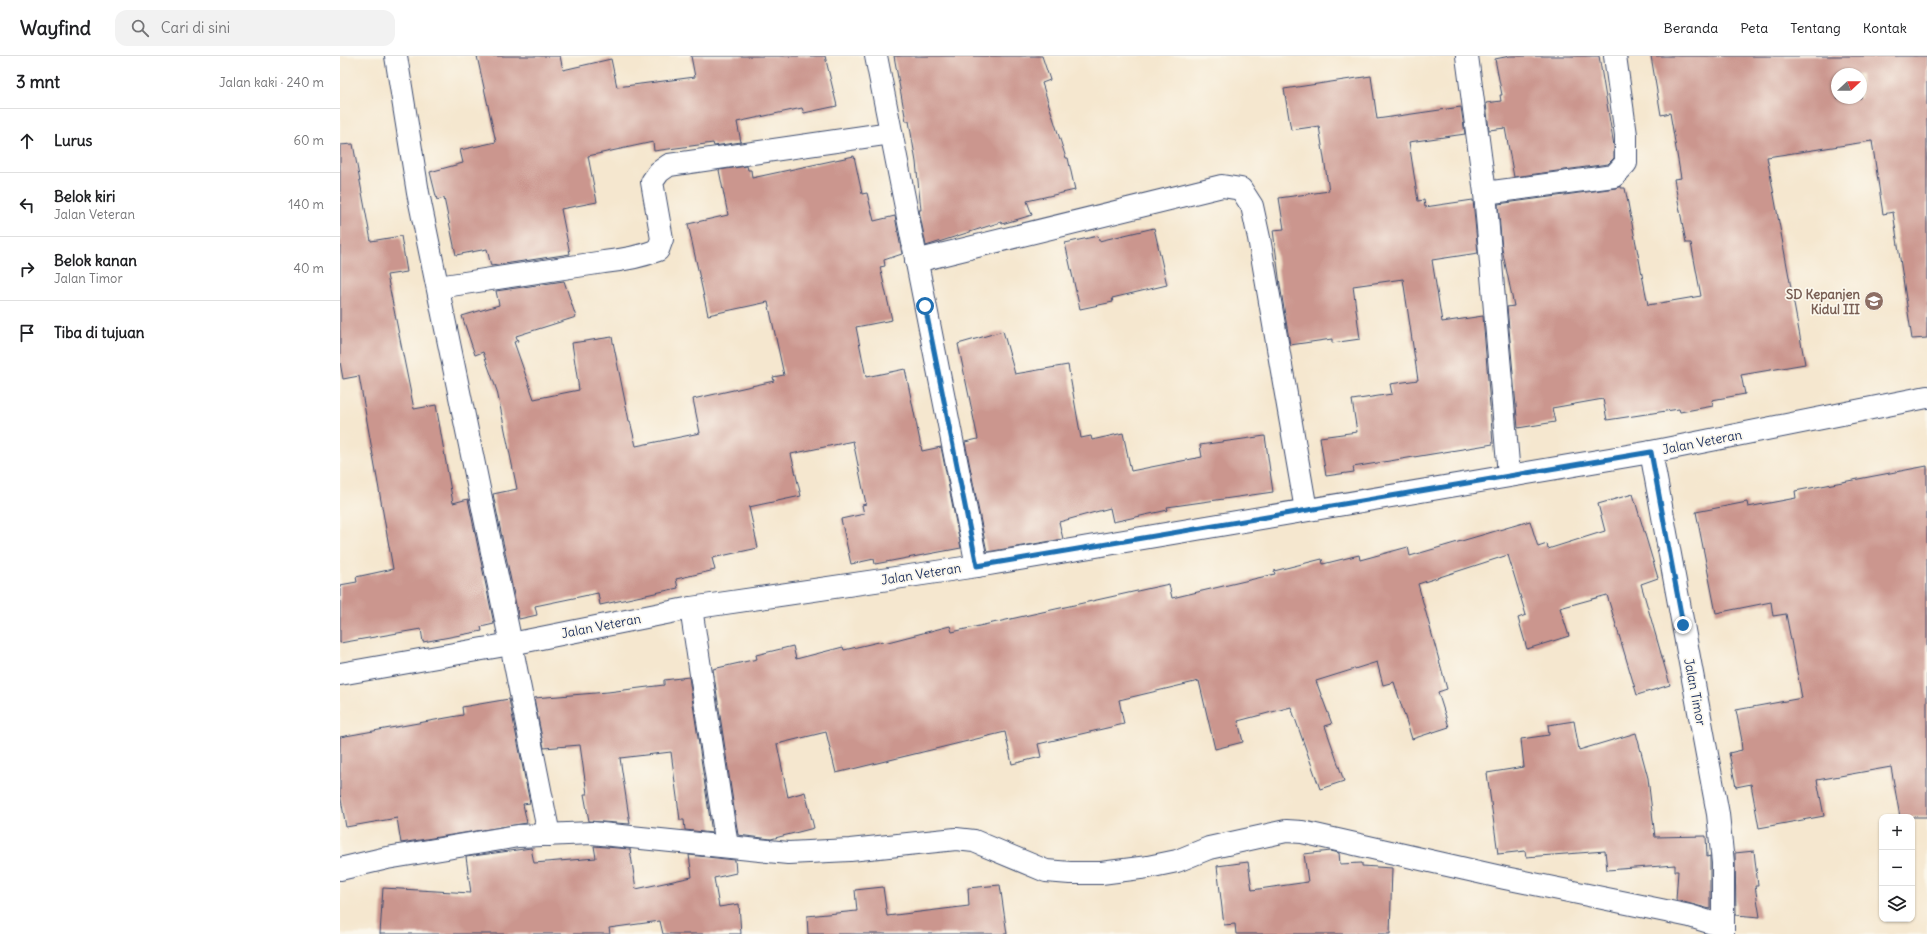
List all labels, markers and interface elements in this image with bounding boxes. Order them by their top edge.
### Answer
search box [115,10,395,46]
text: Wayfind [20,16,91,40]
icon: search [129,17,151,39]
text: Cari di sini [161,18,230,37]
text: Beranda [1664,19,1718,37]
text: Peta [1740,19,1768,37]
text: Tentang [1790,19,1841,37]
text: Kontak [1863,19,1907,37]
north arrow [1831,68,1867,104]
text: 3 mnt [16,71,60,93]
text: Jalan kaki · 240 m [219,74,324,91]
icon: ahead [16,130,38,152]
text: Lurus [54,131,92,150]
text: 60 m [293,132,324,149]
text: Belok kiri [54,187,115,206]
icon: left [16,194,38,216]
text: 140 m [288,196,324,213]
text: Jalan Veteran [54,206,135,223]
text: Belok kanan [54,251,137,270]
icon: right [16,258,38,280]
text: 40 m [293,260,324,277]
text: Jalan Timor [54,270,123,287]
place label: SD Kepanjen Kidul III [1786,286,1860,318]
school or university icon: SD Kepanjen Kidul III [1863,290,1885,312]
route start [916,297,934,315]
icon: arrive [16,322,38,344]
text: Tiba di tujuan [54,323,144,342]
street label: Jalan Veteran [1661,426,1744,458]
street label: Jalan Veteran [880,559,963,589]
street label: Jalan Veteran [560,610,643,642]
route end [1674,616,1692,634]
street label: Jalan Timor [1680,657,1710,728]
map controls [1879,814,1915,922]
button: + [1879,814,1915,850]
button: − [1879,850,1915,886]
button: layers [1879,886,1915,922]

